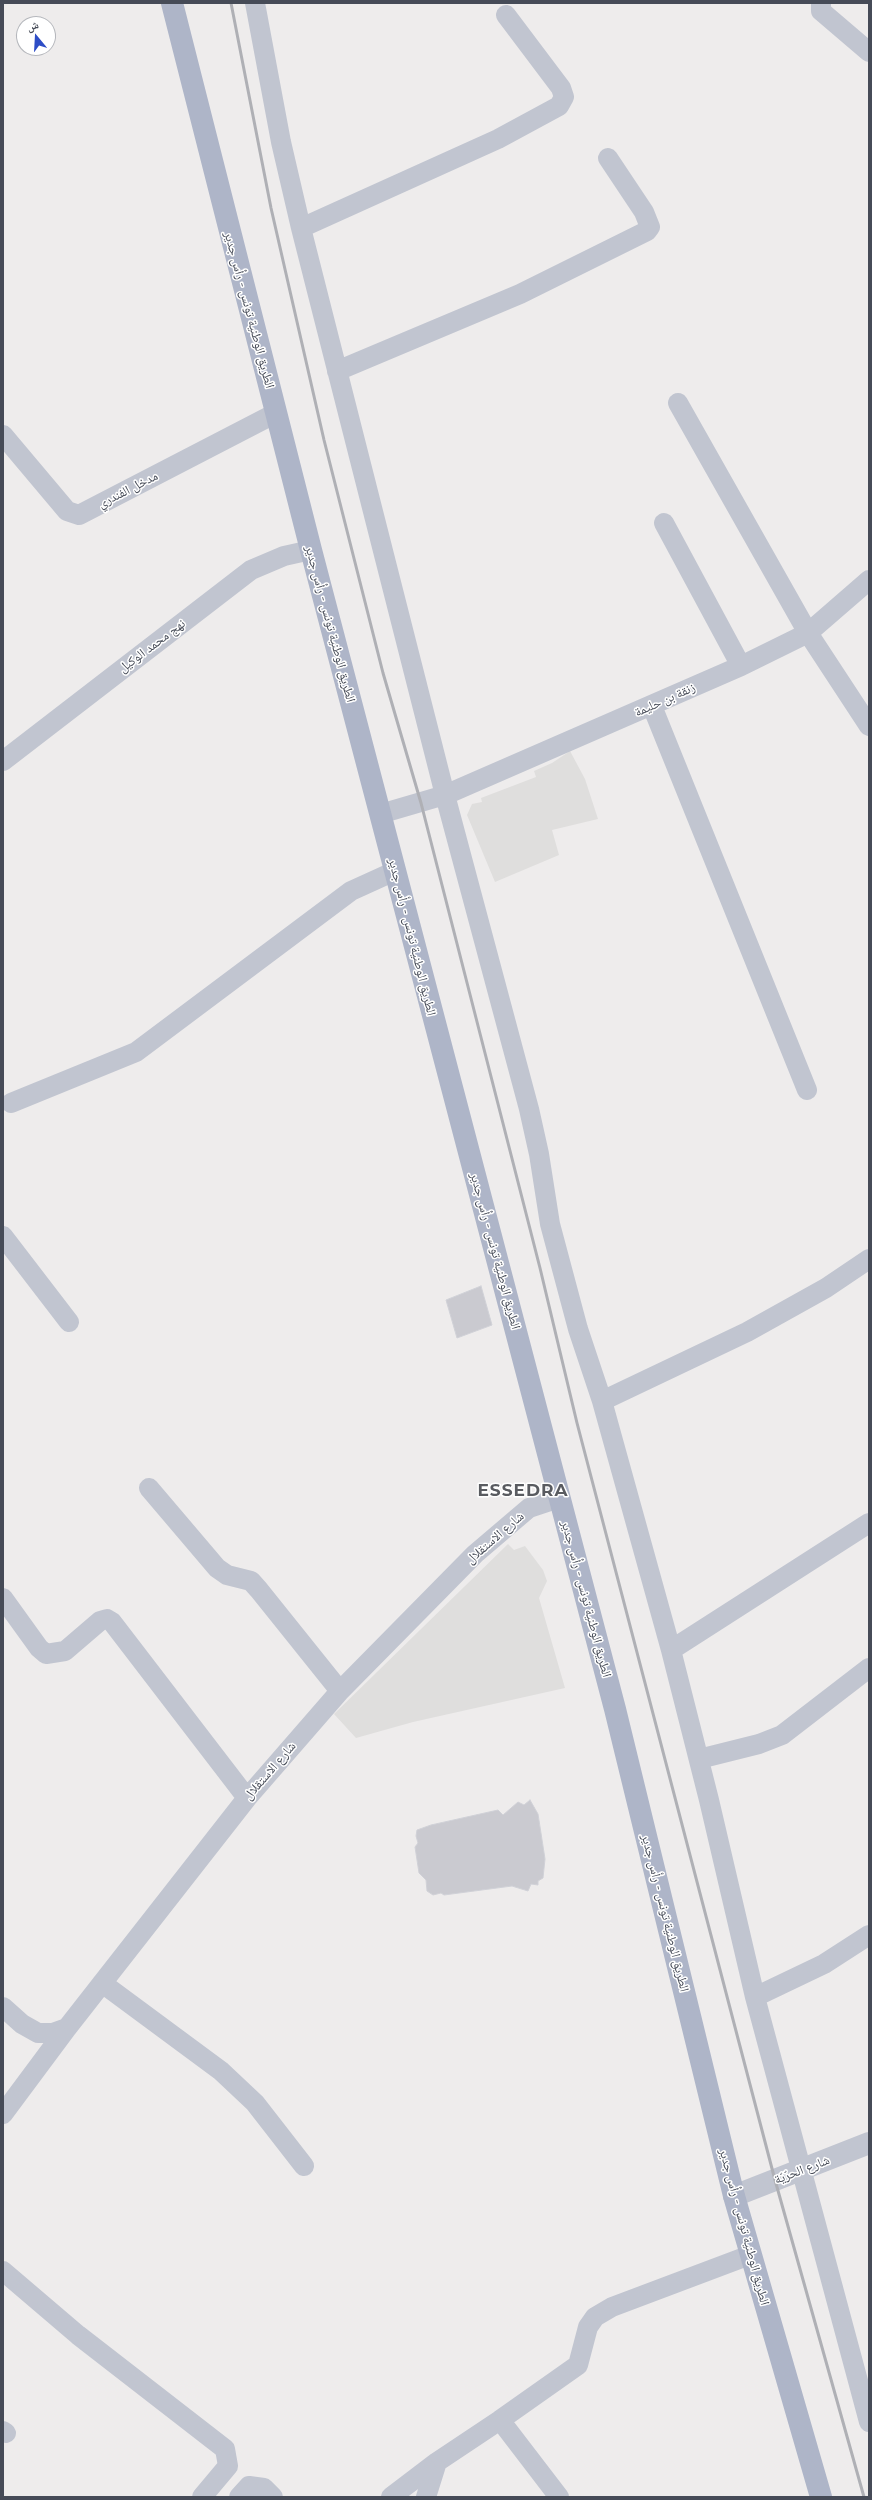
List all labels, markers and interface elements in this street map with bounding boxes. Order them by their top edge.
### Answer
north arrow [16,16,56,56]
text: ش [25,17,40,34]
street label: الطريق الوطنية تونس - رأس جدير [221,230,277,390]
street label: مدخل الفندري [95,468,161,512]
street label: الطريق الوطنية تونس - رأس جدير [302,544,358,704]
street label: نهج محمد الوكيل [115,616,189,676]
street label: زنقة بن حليمة [632,680,698,720]
street label: الطريق الوطنية تونس - رأس جدير [385,857,439,1017]
street label: الطريق الوطنية تونس - رأس جدير [467,1171,523,1331]
district label: ESSEDRA [477,1481,569,1501]
street label: شارع الاستقلال [463,1509,527,1567]
street label: الطريق الوطنية تونس - رأس جدير [558,1519,614,1679]
street label: شارع الاستقلال [241,1739,299,1803]
street label: الطريق الوطنية تونس - رأس جدير [638,1833,692,1993]
street label: الطريق الوطنية تونس - رأس جدير [716,2147,772,2307]
street label: شارع الحرّيّة [772,2152,832,2188]

